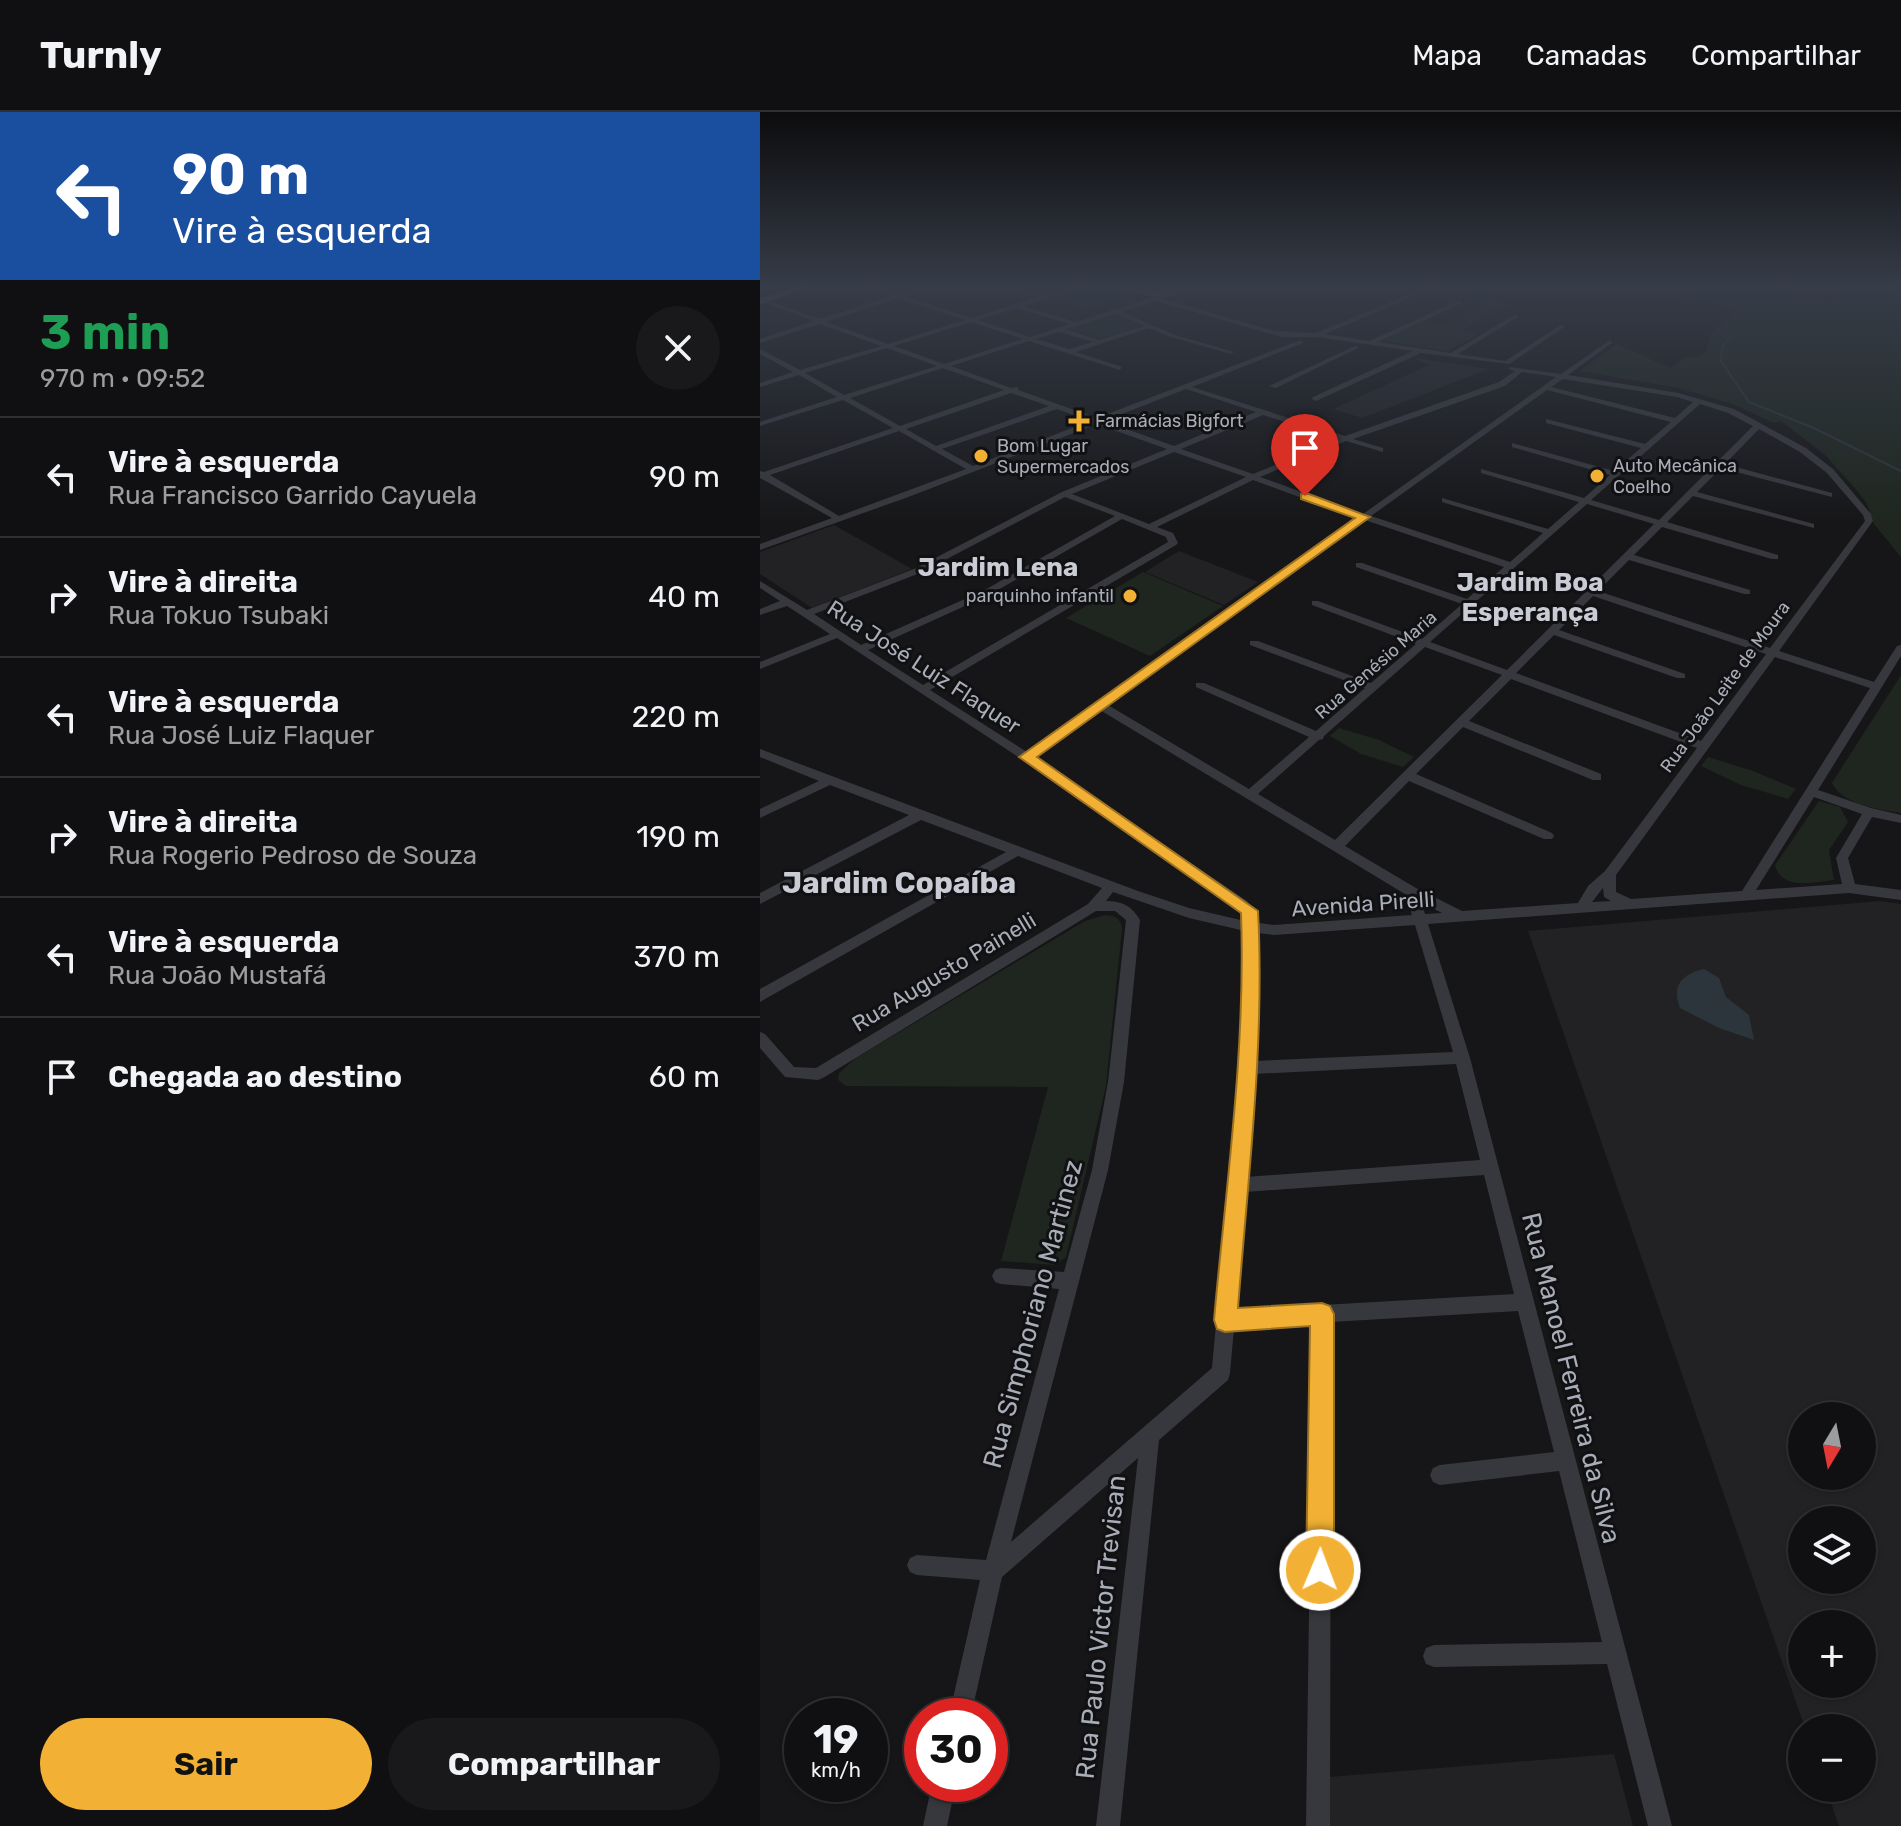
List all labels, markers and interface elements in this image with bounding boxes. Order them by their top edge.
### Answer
text: Turnly [40,32,162,78]
text: Mapa [1412,39,1482,72]
text: Camadas [1526,39,1647,72]
text: Compartilhar [1691,39,1861,72]
text: 90 m [172,142,309,208]
icon: left [40,144,144,248]
text: Vire à esquerda [172,209,432,252]
text: 3 min [40,304,170,361]
button: close [636,306,720,390]
text: 970 m · 09:52 [40,363,205,394]
place label: Farmácias Bigfort [1095,410,1244,432]
marker: Farmácias Bigfort [1070,412,1088,430]
pin [1271,414,1339,496]
icon: arrive [1283,426,1327,470]
place label: Bom Lugar Supermercados [997,435,1130,478]
text: Vire à esquerda [108,444,339,480]
marker: Bom Lugar Supermercados [972,447,990,465]
icon: left [40,455,84,499]
place label: Auto Mecânica Coelho [1613,455,1737,498]
text: 90 m [649,459,720,495]
marker: Auto Mecânica Coelho [1588,467,1606,485]
text: Rua Francisco Garrido Cayuela [108,480,477,511]
district label: Jardim Lena [918,552,1078,583]
text: Vire à direita [108,564,298,600]
district label: Jardim Boa Esperança [1456,567,1604,628]
icon: right [40,575,84,619]
text: 40 m [648,579,720,615]
place label: parquinho infantil [966,585,1114,607]
marker: parquinho infantil [1121,587,1139,605]
street label: Rua José Luiz Flaquer [822,594,1026,740]
street label: Rua João Leite de Moura [1655,597,1795,777]
text: Rua Tokuo Tsubaki [108,600,329,631]
street label: Rua Genésio Maria [1311,606,1441,724]
text: Vire à esquerda [108,684,339,720]
icon: left [40,695,84,739]
text: 220 m [632,699,720,735]
text: Rua José Luiz Flaquer [108,720,374,751]
text: Vire à direita [108,804,298,840]
icon: right [40,815,84,859]
text: 190 m [636,819,720,855]
text: Rua Rogerio Pedroso de Souza [108,840,477,871]
district label: Jardim Copaíba [782,865,1016,901]
street label: Avenida Pirelli [1291,886,1435,922]
street label: Rua Augusto Painelli [847,906,1041,1038]
text: Vire à esquerda [108,924,339,960]
icon: left [40,935,84,979]
text: 370 m [634,939,720,975]
text: Rua João Mustafá [108,960,327,991]
icon: arrive [40,1055,84,1099]
text: Chegada ao destino [108,1059,402,1095]
text: 60 m [649,1059,720,1095]
street label: Rua Simphoriano Martinez [977,1157,1089,1471]
street label: Rua Manoel Ferreira da Silva [1515,1209,1627,1547]
north arrow [1788,1402,1876,1490]
map controls [1788,1402,1876,1802]
street label: Rua Paulo Victor Trevisan [1070,1474,1132,1780]
button: layers [1788,1506,1876,1594]
position arrow [1278,1528,1362,1612]
button: + [1788,1610,1876,1698]
speed limit sign: 30 [904,1698,1008,1802]
button: − [1788,1714,1876,1802]
text: 19 [813,1716,859,1763]
button: Sair [40,1718,372,1810]
button: Compartilhar [388,1718,720,1810]
text: km/h [811,1758,861,1782]

